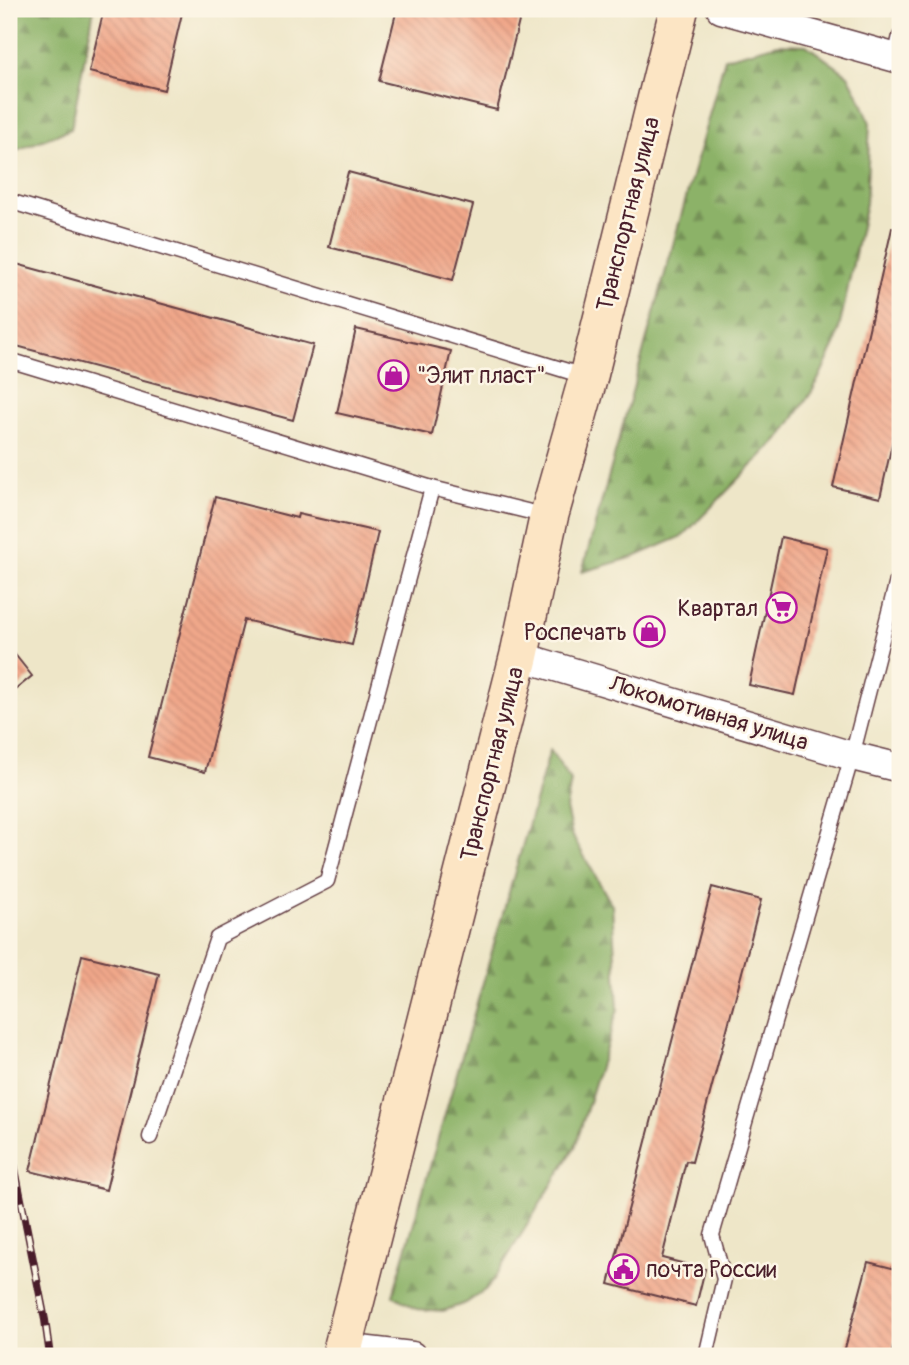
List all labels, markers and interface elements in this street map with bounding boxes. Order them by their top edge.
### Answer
street label: Транспортная улица [590,114,666,314]
shop icon: "Элит пласт" [377,358,411,392]
place label: "Элит пласт" [417,361,546,390]
supermarket icon: Квартал [764,591,798,625]
place label: Квартал [678,594,758,623]
shop icon: Роспечать [633,615,667,649]
place label: Роспечать [524,618,627,647]
street label: Транспортная улица [454,664,530,864]
street label: Локомотивная улица [605,669,812,757]
public building icon: почта России [606,1252,640,1286]
place label: почта России [646,1255,777,1284]

